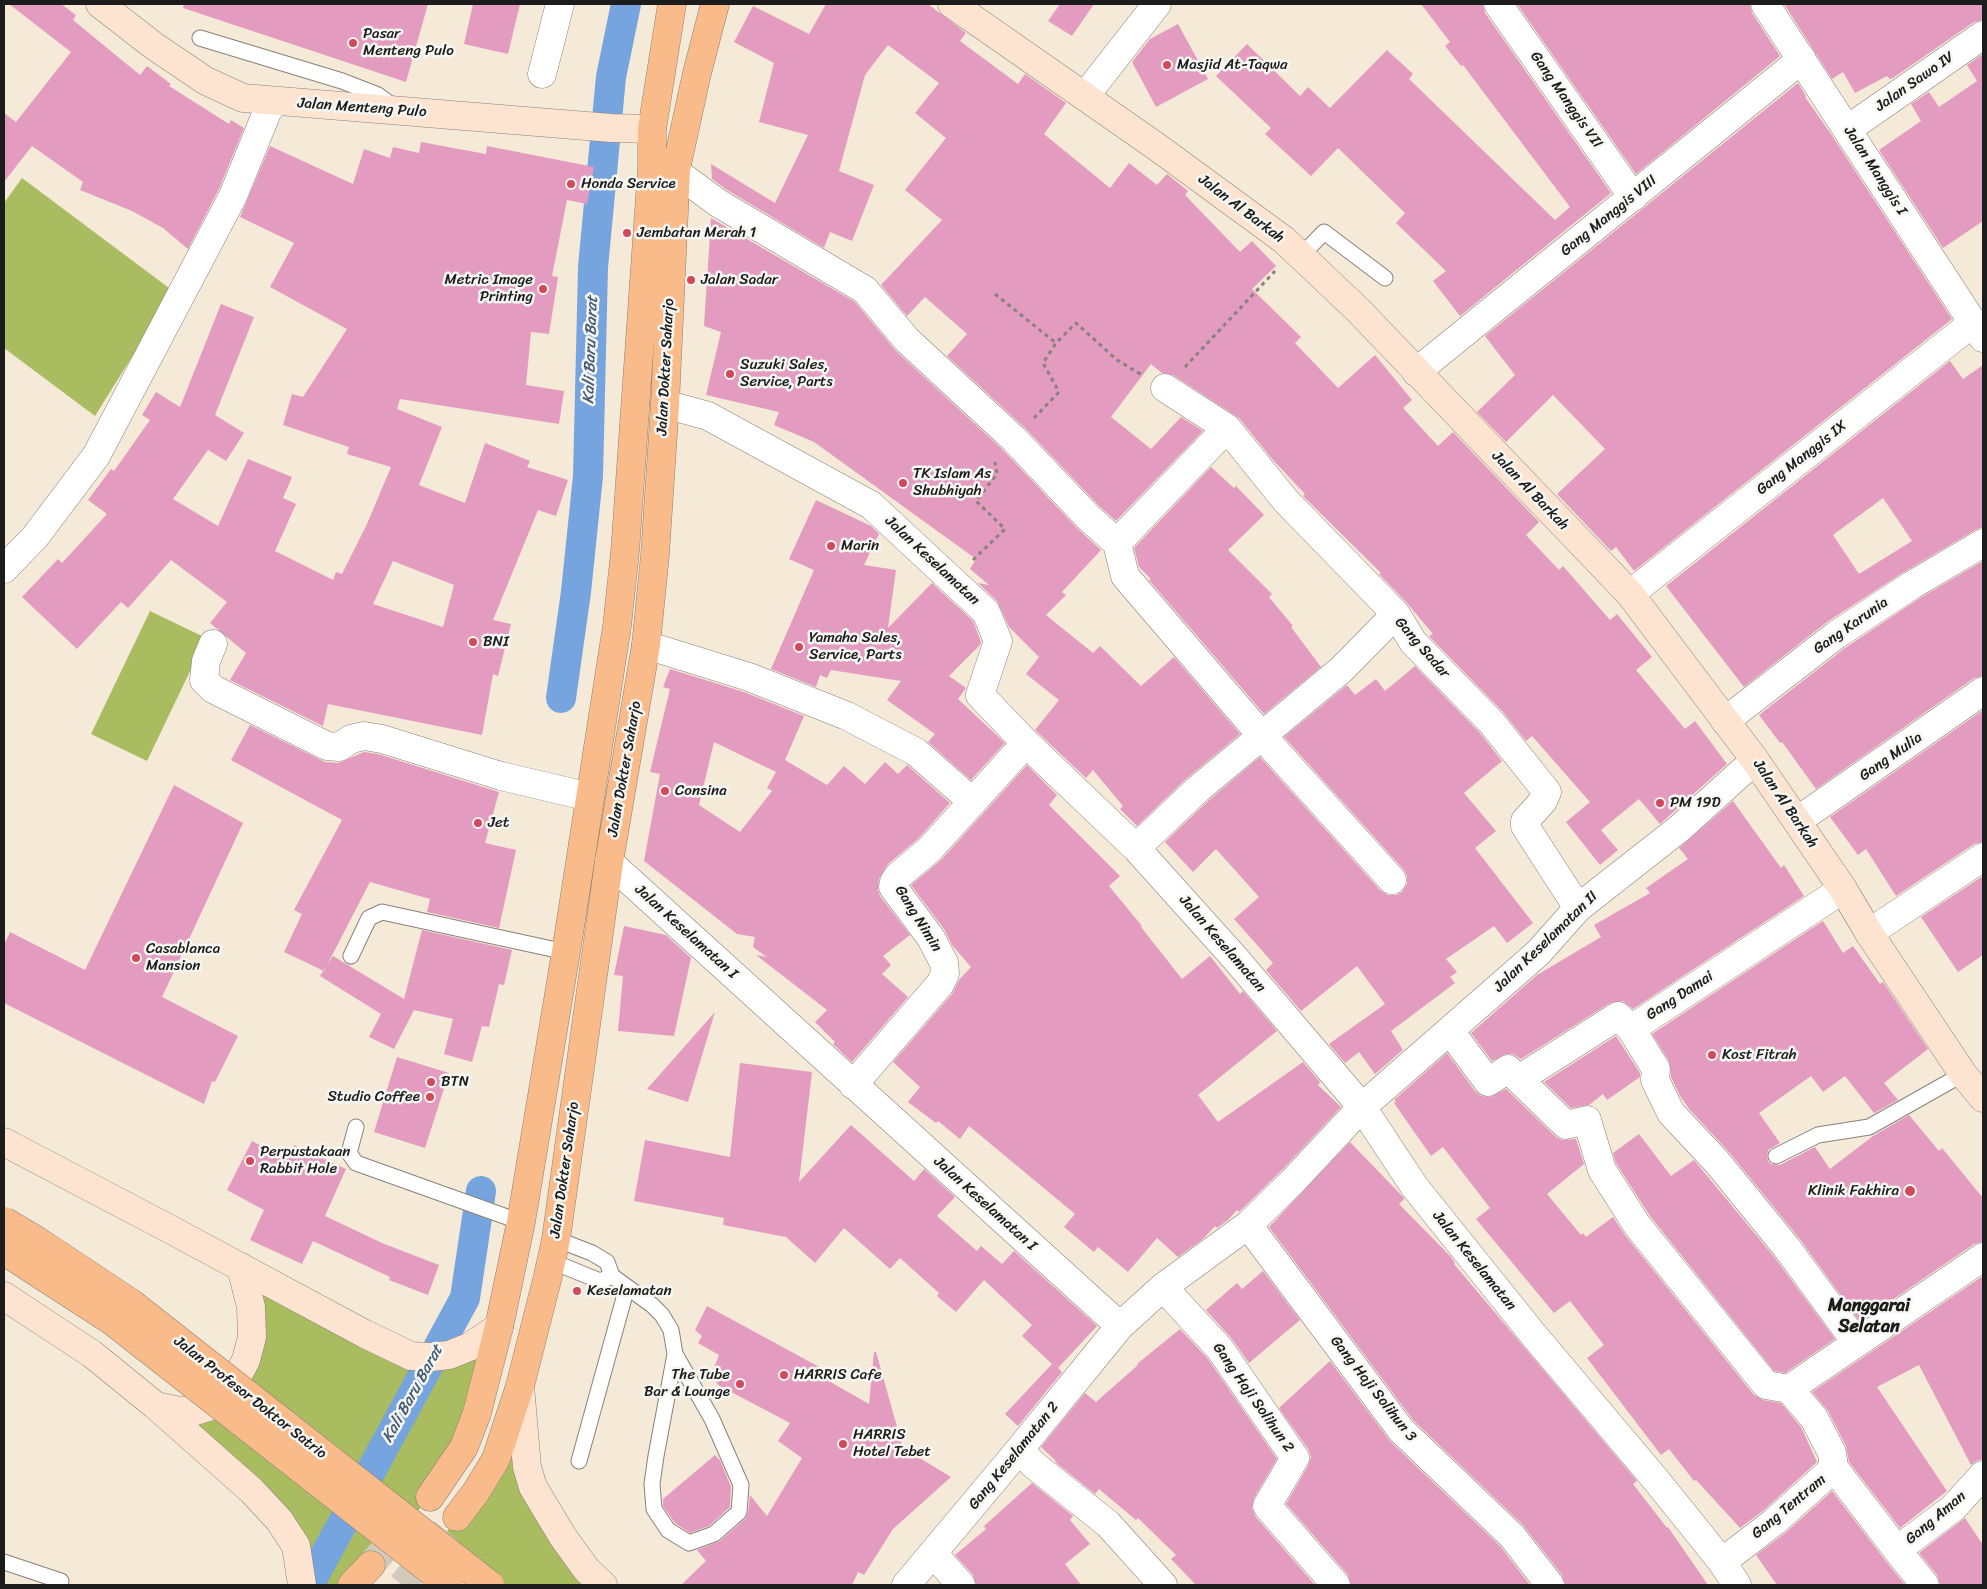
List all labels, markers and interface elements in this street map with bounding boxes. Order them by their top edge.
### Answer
place label: Pasar Menteng Pulo [363,25,454,60]
marker: Pasar Menteng Pulo [347,37,359,49]
street label: Gang Manggis VII [1526,48,1606,152]
street label: Jalan Sawo IV [1872,48,1958,116]
place label: Masjid At-Taqwa [1177,56,1288,74]
marker: Masjid At-Taqwa [1161,59,1173,71]
street label: Jalan Menteng Pulo [297,95,427,121]
street label: Jalan Manggis I [1840,123,1910,219]
street label: Jalan Al Barkah [1195,171,1287,247]
street label: Gang Manggis VIII [1557,172,1661,260]
place label: Honda Service [581,175,676,193]
marker: Honda Service [565,178,577,190]
place label: Jembatan Merah 1 [637,224,756,242]
marker: Jembatan Merah 1 [621,227,633,239]
place label: Metric Image Printing [445,271,533,306]
place label: Jalan Sadar [701,271,778,289]
marker: Jalan Sadar [685,274,697,286]
marker: Metric Image Printing [537,283,549,295]
water label: Kali Baru Barat [580,296,602,404]
street label: Jalan Dokter Saharjo [653,298,679,436]
place label: Suzuki Sales, Service, Parts [740,356,833,391]
marker: Suzuki Sales, Service, Parts [724,368,736,380]
street label: Gang Manggis IX [1753,417,1851,499]
street label: Jalan Al Barkah [1488,448,1572,534]
place label: TK Islam As Shubhiyah [913,465,991,500]
marker: TK Islam As Shubhiyah [897,477,909,489]
street label: Jalan Keselamatan [881,513,983,609]
place label: Marin [841,537,879,555]
marker: Marin [825,540,837,552]
street label: Gang Karunia [1810,594,1892,658]
street label: Gang Sadar [1391,614,1453,682]
place label: Yamaha Sales, Service, Parts [809,629,902,664]
place label: BNI [483,633,509,651]
marker: BNI [467,636,479,648]
marker: Yamaha Sales, Service, Parts [793,641,805,653]
street label: Jalan Dokter Saharjo [604,700,646,838]
street label: Gang Mulia [1856,729,1926,785]
street label: Jalan Al Barkah [1749,756,1821,852]
place label: Consina [675,782,727,800]
marker: Consina [659,785,671,797]
place label: PM 19D [1670,794,1720,812]
marker: PM 19D [1654,797,1666,809]
place label: Jet [488,814,509,832]
marker: Jet [472,817,484,829]
street label: Jalan Keselamatan I [631,881,741,983]
street label: Gang Nimin [891,883,945,955]
street label: Jalan Keselamatan II [1490,888,1602,996]
street label: Jalan Keselamatan [1175,892,1269,996]
place label: Casablanca Mansion [146,940,220,975]
marker: Casablanca Mansion [130,952,142,964]
street label: Gang Damai [1643,968,1717,1024]
place label: Kost Fitrah [1722,1046,1797,1064]
marker: Kost Fitrah [1706,1049,1718,1061]
place label: BTN [441,1073,469,1091]
marker: BTN [425,1076,437,1088]
place label: Studio Coffee [327,1088,420,1106]
marker: Studio Coffee [424,1091,436,1103]
street label: Jalan Dokter Saharjo [547,1101,583,1239]
place label: Perpustakaan Rabbit Hole [260,1143,350,1178]
street label: Jalan Keselamatan I [930,1153,1040,1255]
marker: Perpustakaan Rabbit Hole [244,1155,256,1167]
place label: Klinik Fakhira [1808,1182,1899,1200]
marker: Klinik Fakhira [1903,1184,1917,1198]
street label: Jalan Keselamatan [1428,1208,1520,1314]
place label: Keselamatan [587,1282,671,1300]
marker: Keselamatan [571,1285,583,1297]
district label: Manggarai Selatan [1828,1295,1910,1338]
street label: Jalan Profesor Doktor Satrio [170,1333,330,1463]
street label: Gang Haji Solihun 3 [1326,1333,1420,1445]
street label: Gang Haji Solihun 2 [1208,1340,1298,1456]
water label: Kali Baru Barat [378,1342,448,1446]
place label: The Tube Bar & Lounge [644,1366,730,1401]
place label: HARRIS Cafe [794,1366,882,1384]
marker: HARRIS Cafe [778,1369,790,1381]
marker: The Tube Bar & Lounge [734,1378,746,1390]
street label: Gang Keselamatan 2 [965,1398,1063,1514]
place label: HARRIS Hotel Tebet [853,1426,931,1461]
marker: HARRIS Hotel Tebet [837,1438,849,1450]
street label: Gang Tentram [1748,1471,1830,1543]
street label: Gang Aman [1902,1488,1970,1548]

